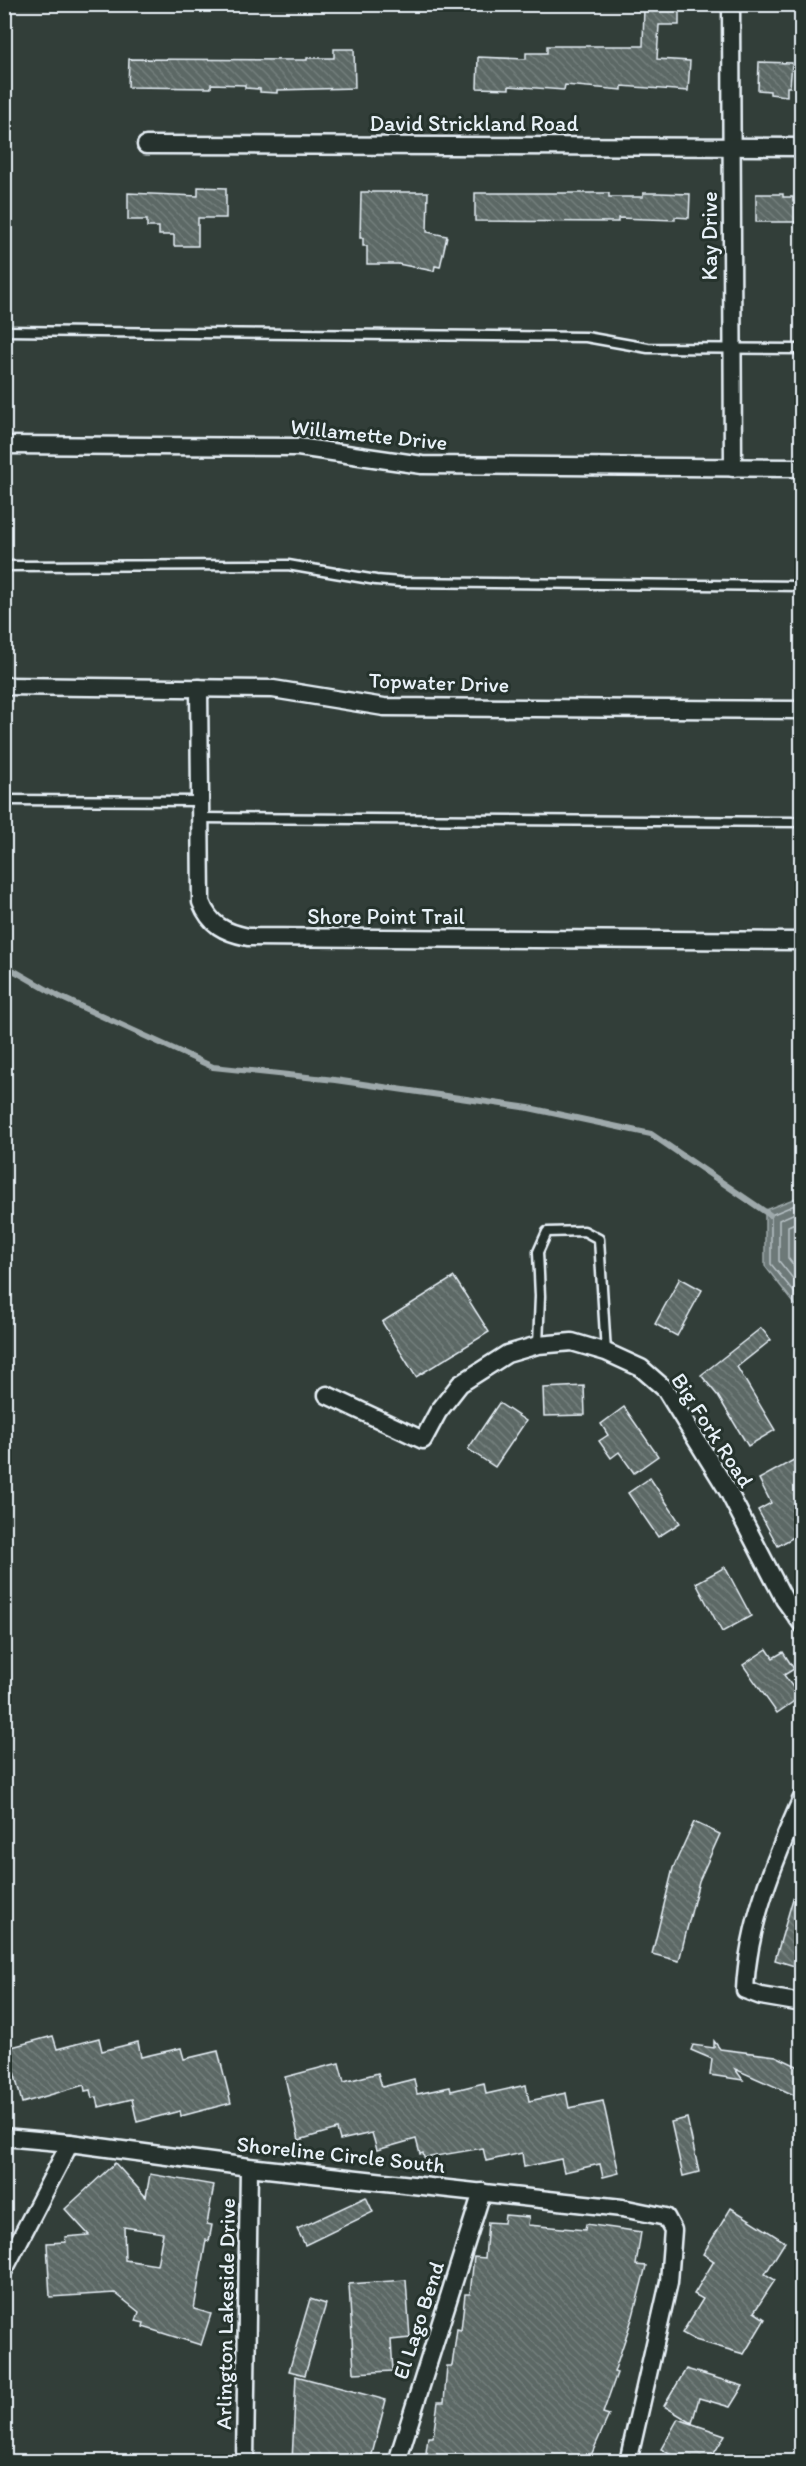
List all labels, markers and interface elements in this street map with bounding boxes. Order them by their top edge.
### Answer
street label: David Strickland Road [369,110,579,137]
street label: Kay Drive [696,191,723,281]
street label: Willamette Drive [289,413,449,456]
street label: Topwater Drive [368,667,510,698]
street label: Shore Point Trail [307,903,465,930]
street label: Big Fork Road [665,1368,760,1493]
street label: Shoreline Circle South [235,2130,447,2179]
street label: Arlington Lakeside Drive [210,2198,241,2430]
street label: El Lago Bend [387,2258,450,2382]

